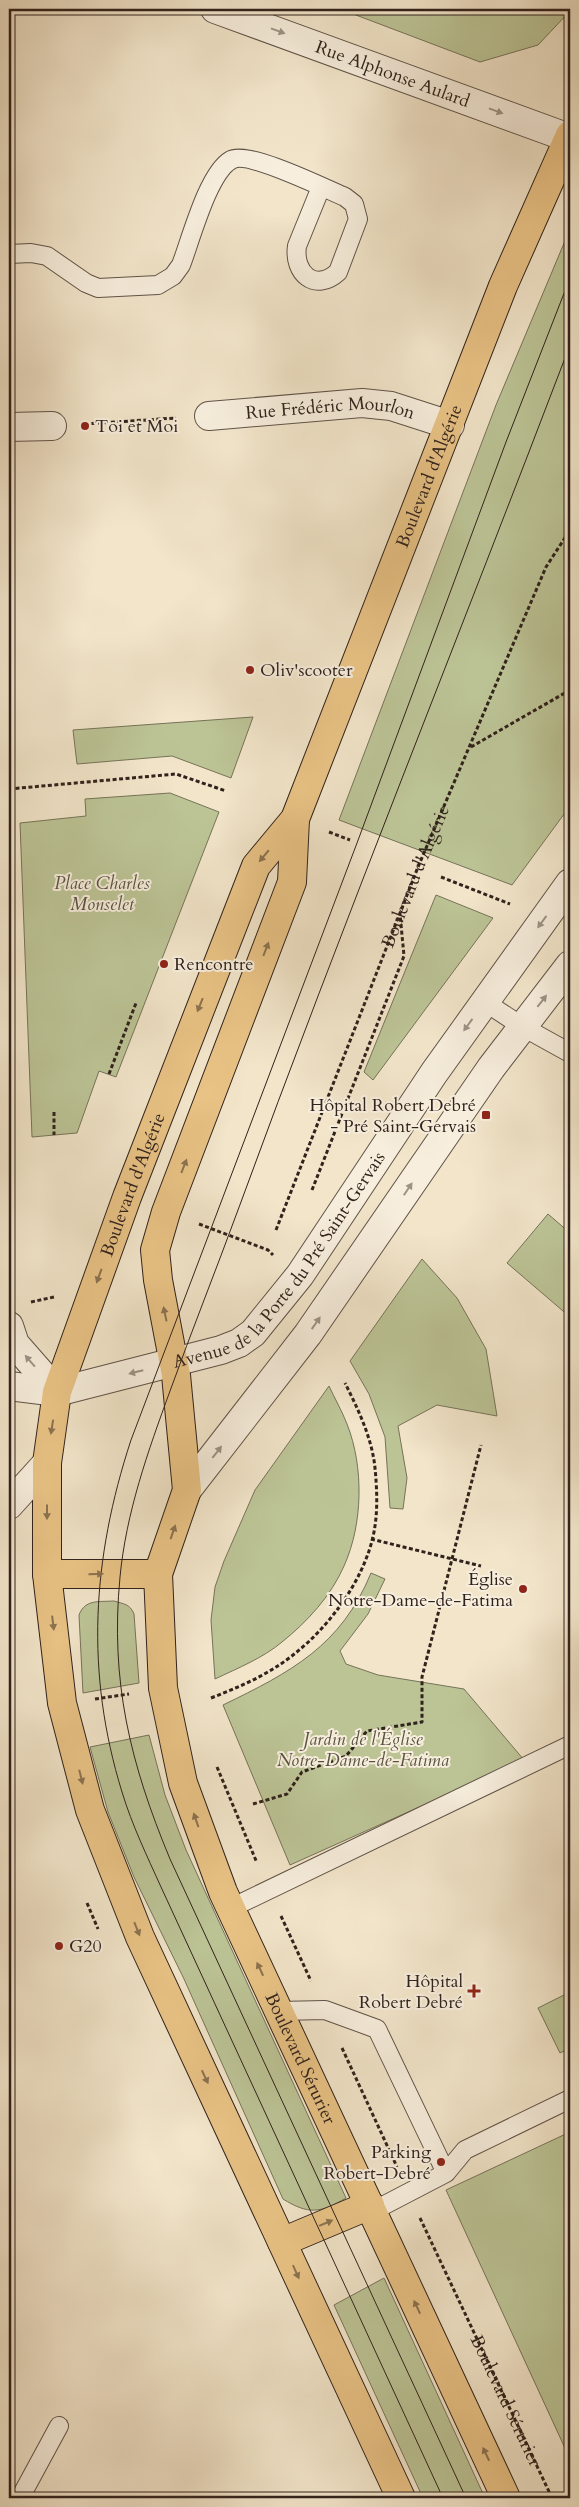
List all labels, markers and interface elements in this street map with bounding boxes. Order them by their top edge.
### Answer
one-way arrow [270,28,285,35]
street label: Rue Alphonse Aulard [312,35,473,114]
one-way arrow [489,107,504,115]
street label: Rue Frédéric Mourlon [245,391,419,426]
street label: Boulevard d'Algérie [390,401,469,552]
place label: Toi et Moi [95,414,178,439]
marker: Toi et Moi [79,420,91,432]
place label: Oliv'scooter [260,658,353,683]
marker: Oliv'scooter [244,664,256,676]
street label: Boulevard d'Algérie [376,802,456,952]
one-way arrow [258,850,270,862]
park label: Place Charles Monselet [54,871,150,917]
one-way arrow [537,915,547,929]
one-way arrow [263,942,271,956]
place label: Rencontre [174,952,253,977]
marker: Rencontre [158,958,170,970]
one-way arrow [537,994,547,1008]
one-way arrow [196,998,204,1012]
one-way arrow [463,1018,473,1032]
place label: Hôpital Robert Debré - Pré Saint-Gervais [309,1093,476,1139]
street label: Boulevard d'Algérie [95,1109,172,1260]
marker: Hôpital Robert Debré - Pré Saint-Gervais [480,1109,492,1121]
street label: Avenue de la Porte du Pré Saint-Gervais [170,1147,391,1375]
one-way arrow [180,1158,188,1173]
one-way arrow [403,1182,413,1196]
one-way arrow [95,1269,103,1284]
one-way arrow [161,1306,169,1322]
one-way arrow [311,1316,321,1330]
one-way arrow [24,1355,36,1367]
one-way arrow [128,1368,143,1376]
one-way arrow [48,1420,56,1436]
one-way arrow [212,1446,223,1459]
one-way arrow [43,1504,51,1520]
one-way arrow [169,1524,177,1539]
place label: Église Notre-Dame-de-Fatima [328,1567,513,1613]
one-way arrow [88,1570,104,1578]
marker: Église Notre-Dame-de-Fatima [517,1583,529,1595]
one-way arrow [49,1615,57,1631]
park label: Jardin de l'Église Notre-Dame-de-Fatima [277,1727,449,1773]
one-way arrow [77,1769,85,1784]
one-way arrow [191,1812,199,1827]
one-way arrow [133,1922,141,1937]
place label: G20 [69,1934,102,1959]
marker: G20 [53,1940,65,1952]
one-way arrow [255,1962,263,1976]
place label: Hôpital Robert Debré [359,1969,463,2015]
marker: Hôpital Robert Debré [467,1984,481,1998]
street label: Boulevard Sérurier [259,1989,342,2129]
one-way arrow [201,2070,209,2084]
place label: Parking Robert-Debré [323,2140,432,2186]
marker: Parking Robert-Debré [435,2156,447,2168]
one-way arrow [319,2219,333,2227]
one-way arrow [292,2265,300,2279]
one-way arrow [413,2299,422,2314]
street label: Boulevard Sérurier [464,2331,548,2471]
one-way arrow [481,2447,489,2461]

